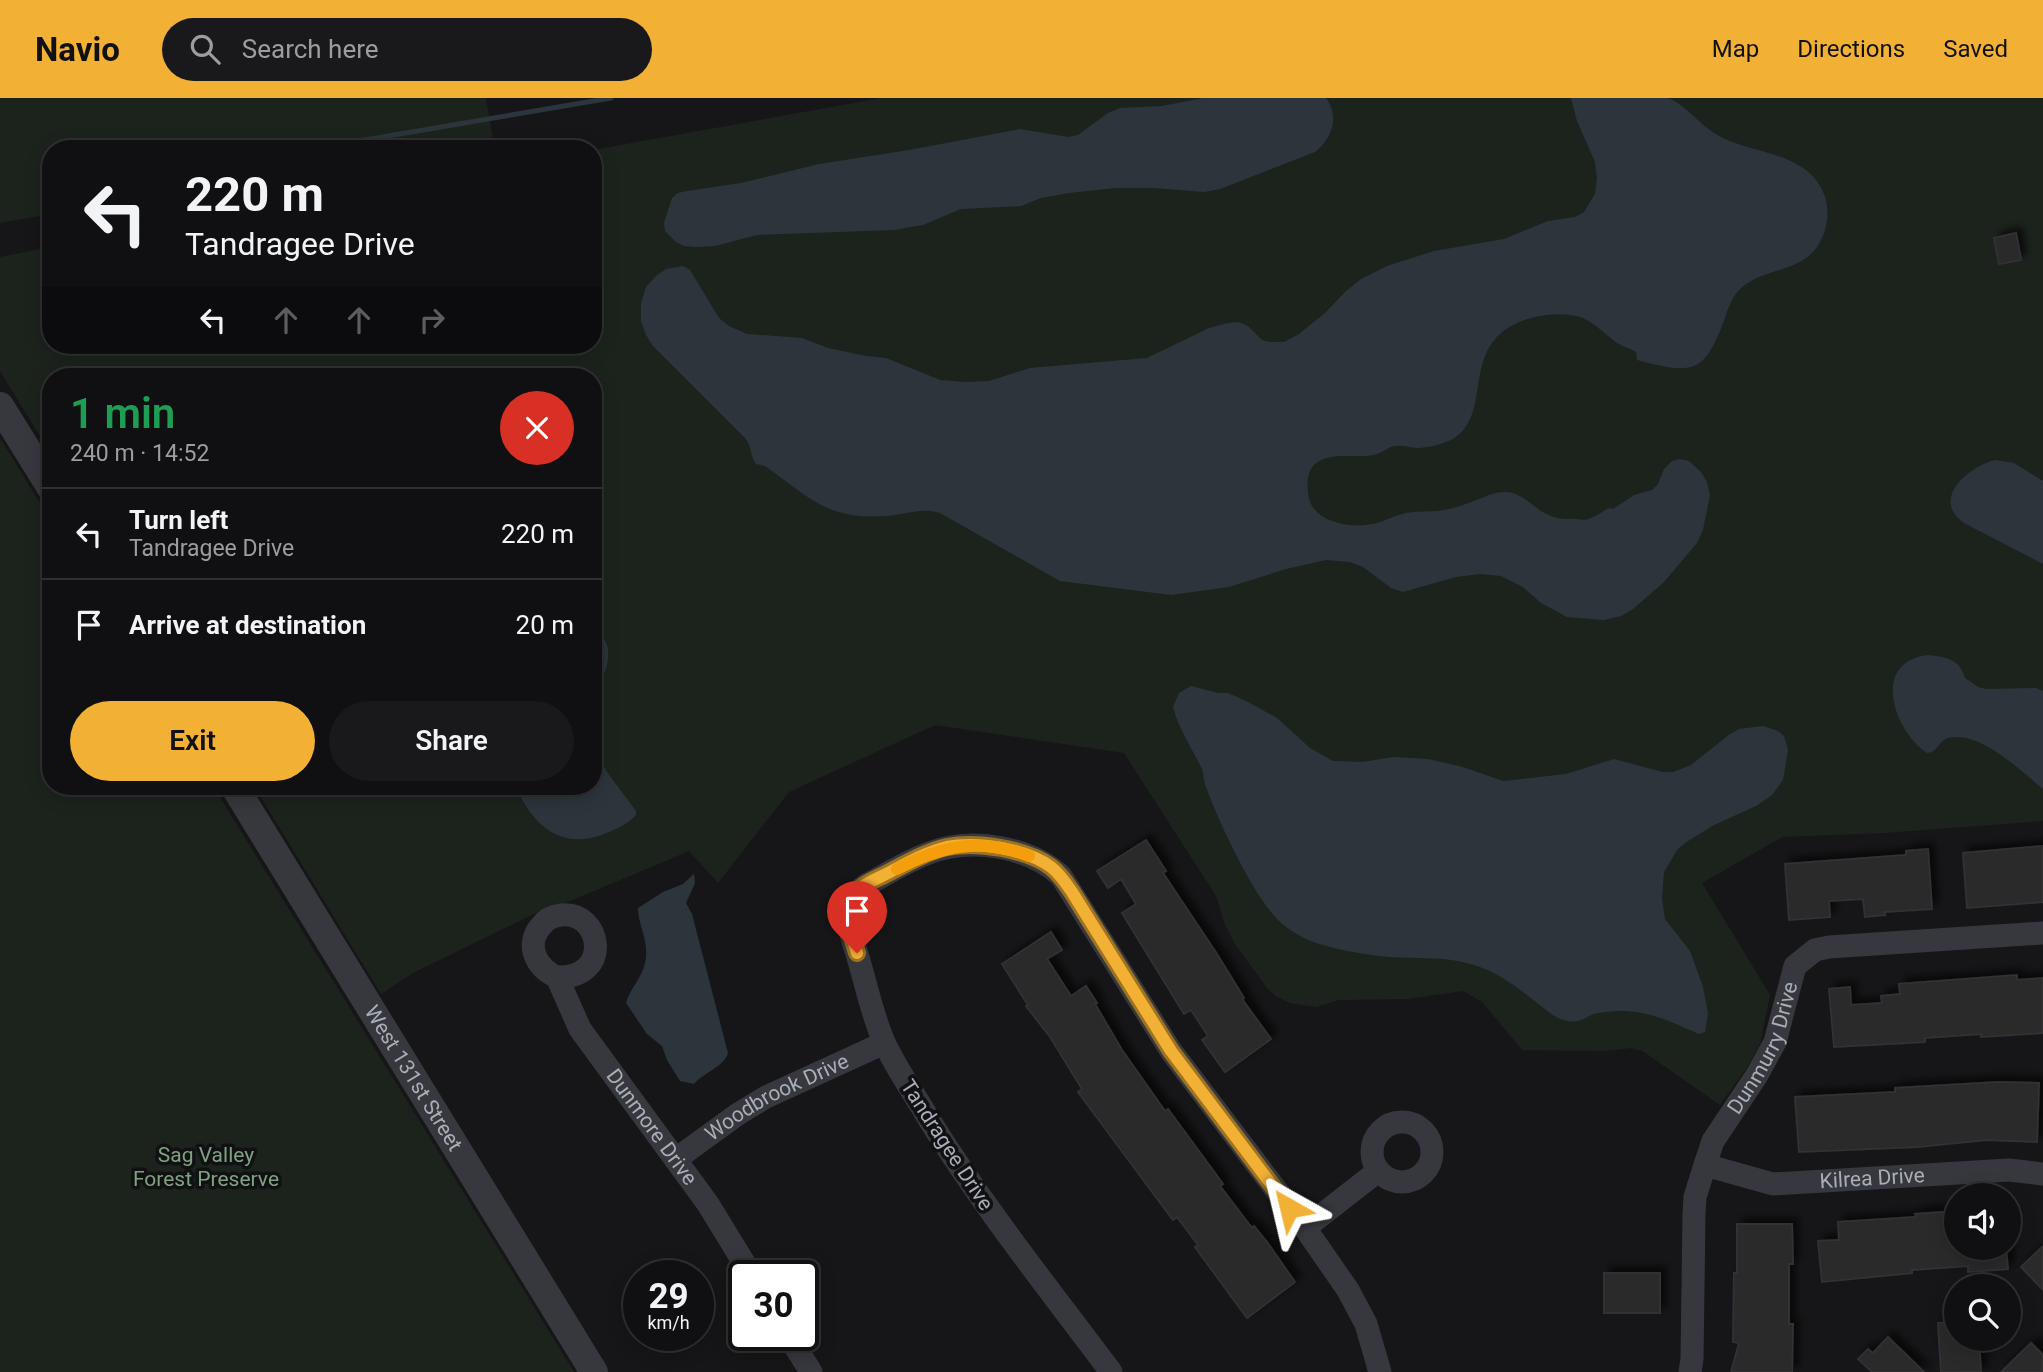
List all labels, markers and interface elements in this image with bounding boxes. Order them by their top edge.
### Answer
search box [162,18,652,81]
text: Navio [35,30,120,69]
icon: search [186,30,224,68]
text: Search here [242,34,379,64]
text: Map [1712,35,1759,63]
text: Directions [1797,35,1905,63]
text: Saved [1943,35,2008,63]
text: 220 m [185,166,324,223]
icon: left [70,168,161,259]
text: Tandragee Drive [185,225,415,263]
icon: left [194,301,232,339]
icon: ahead [267,301,305,339]
icon: ahead [340,301,378,339]
icon: right [413,301,451,339]
text: 1 min [70,389,175,438]
button: close [500,391,574,465]
text: 240 m · 14:52 [70,440,209,467]
text: Turn left [129,505,228,535]
icon: left [70,515,108,553]
text: 220 m [501,519,574,549]
text: Tandragee Drive [129,535,294,562]
icon: arrive [70,606,108,644]
text: Arrive at destination [129,610,366,640]
text: 20 m [516,610,574,640]
button: Exit [70,701,315,781]
button: Share [329,701,574,781]
pin [827,881,887,953]
icon: arrive [838,892,876,930]
street label: Dunmurry Drive [1722,979,1802,1118]
street label: West 131st Street [360,1001,467,1155]
street label: Woodbrook Drive [701,1049,852,1146]
street label: Dunmore Drive [601,1064,702,1190]
street label: Tandragee Drive [896,1075,998,1215]
park label: Sag Valley Forest Preserve [133,1143,279,1191]
street label: Kilrea Drive [1819,1163,1926,1193]
position arrow [1252,1171,1326,1245]
map controls [1944,1183,2021,1351]
button: sound [1944,1183,2021,1260]
speed limit sign: 30 [728,1260,819,1351]
button: search [1944,1274,2021,1351]
text: 29 [648,1276,689,1317]
text: km/h [647,1312,690,1333]

